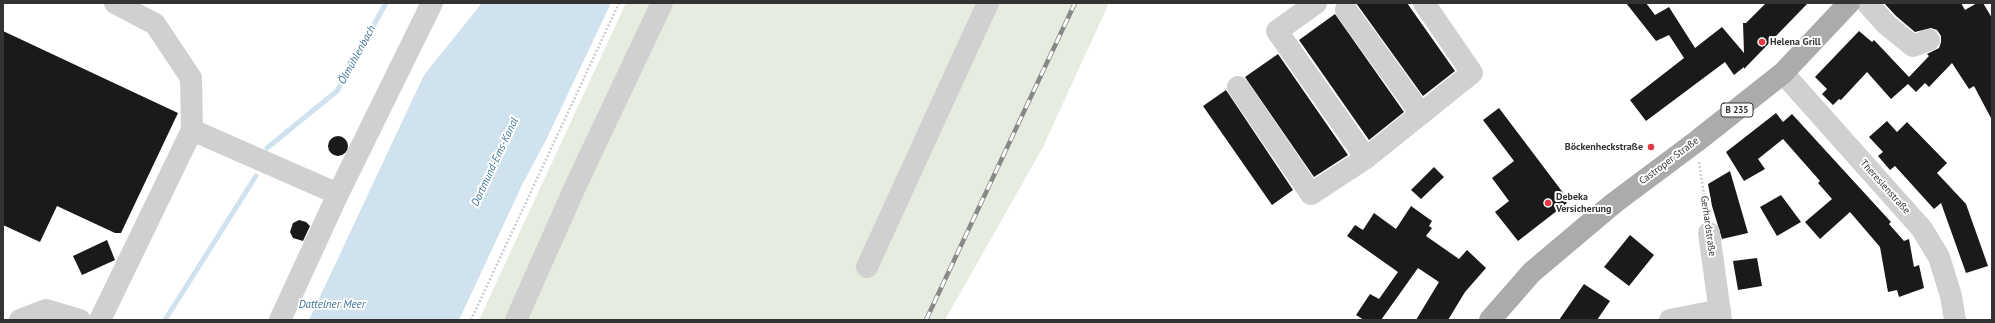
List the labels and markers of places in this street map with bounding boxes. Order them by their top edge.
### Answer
place label: Helena Grill [1770,36,1821,48]
marker: Helena Grill [1757,37,1767,47]
place label: Böckenheckstraße [1565,141,1643,153]
marker: Böckenheckstraße [1646,142,1656,152]
place label: Debeka Versicherung [1556,191,1611,214]
marker: Debeka Versicherung [1543,198,1553,208]

